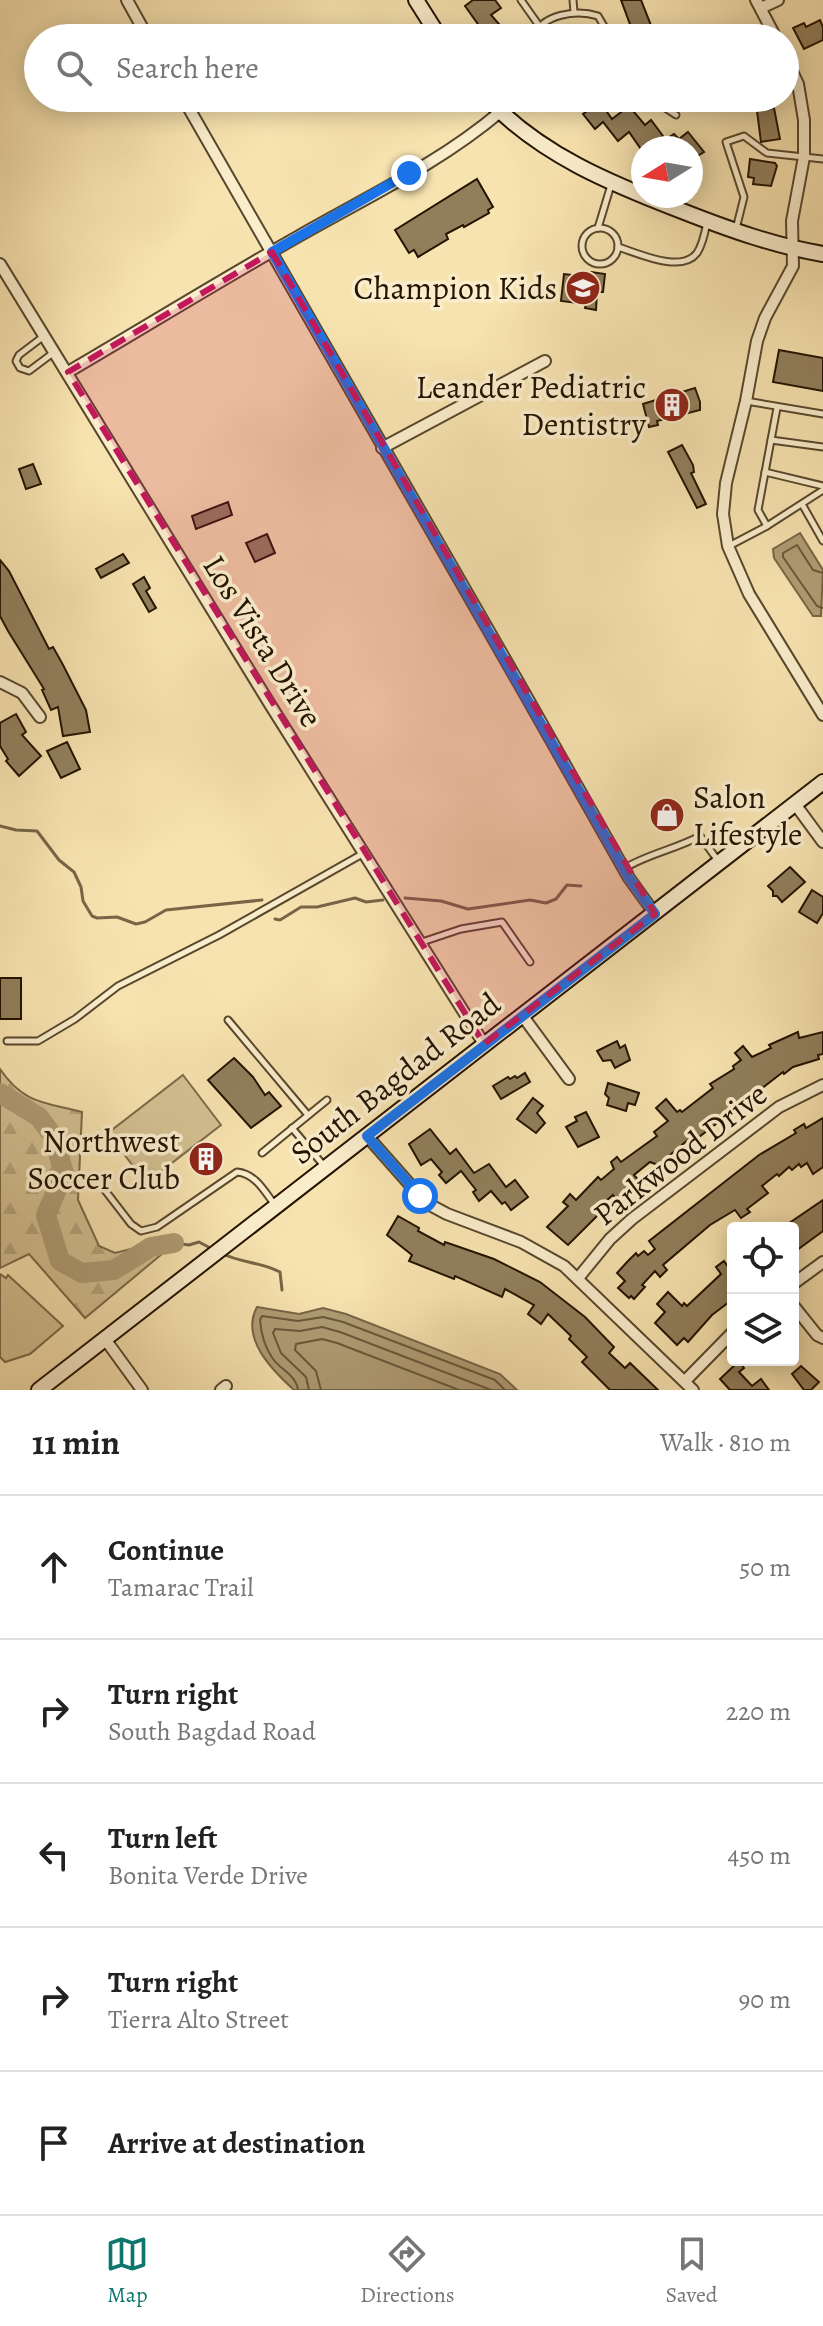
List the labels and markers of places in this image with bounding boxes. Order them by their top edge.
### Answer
place label: Champion Kids [353,266,557,310]
school or university icon: Champion Kids [564,269,602,307]
place label: Leander Pediatric Dentistry [416,365,647,446]
building icon: Leander Pediatric Dentistry [653,386,691,424]
place label: Salon Lifestyle [693,775,802,856]
shop icon: Salon Lifestyle [648,796,686,834]
place label: Northwest Soccer Club [27,1119,180,1200]
building icon: Northwest Soccer Club [187,1140,225,1178]

